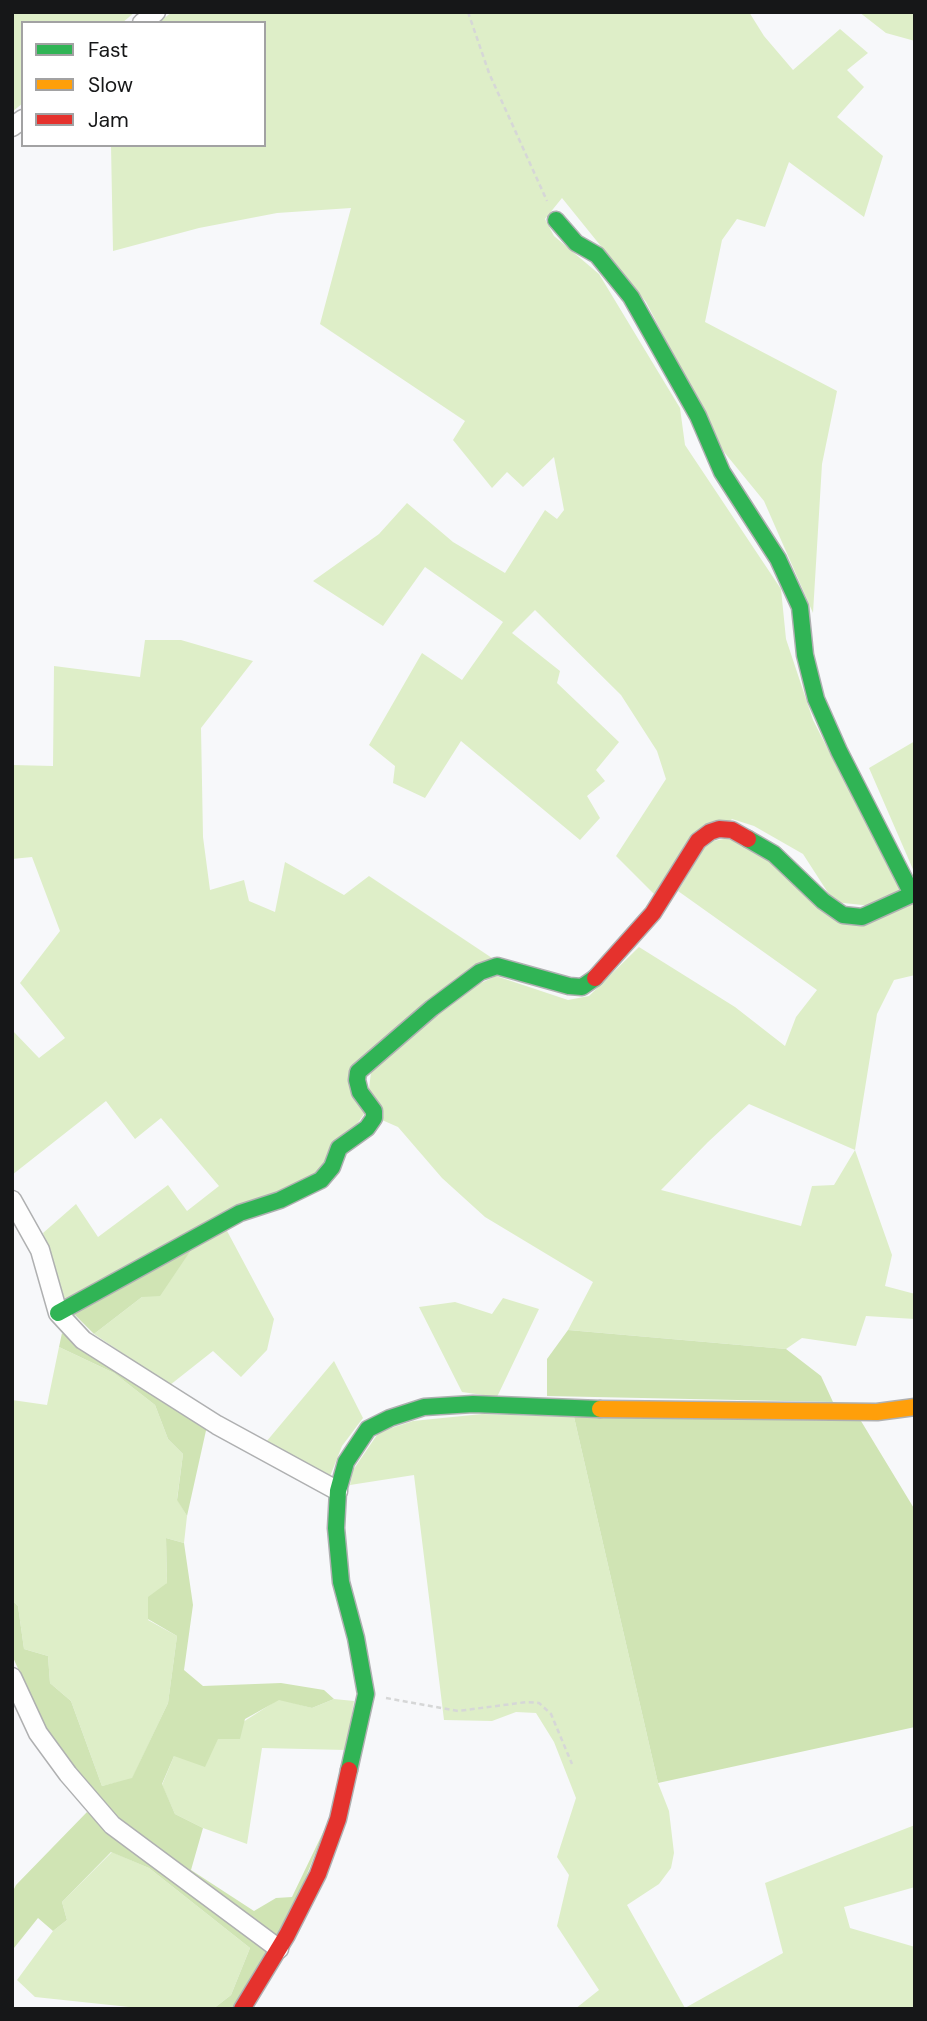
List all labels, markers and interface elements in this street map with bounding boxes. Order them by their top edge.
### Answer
legend [21,21,266,147]
text: Fast [88,36,128,64]
text: Slow [88,71,133,99]
text: Jam [88,106,129,134]

